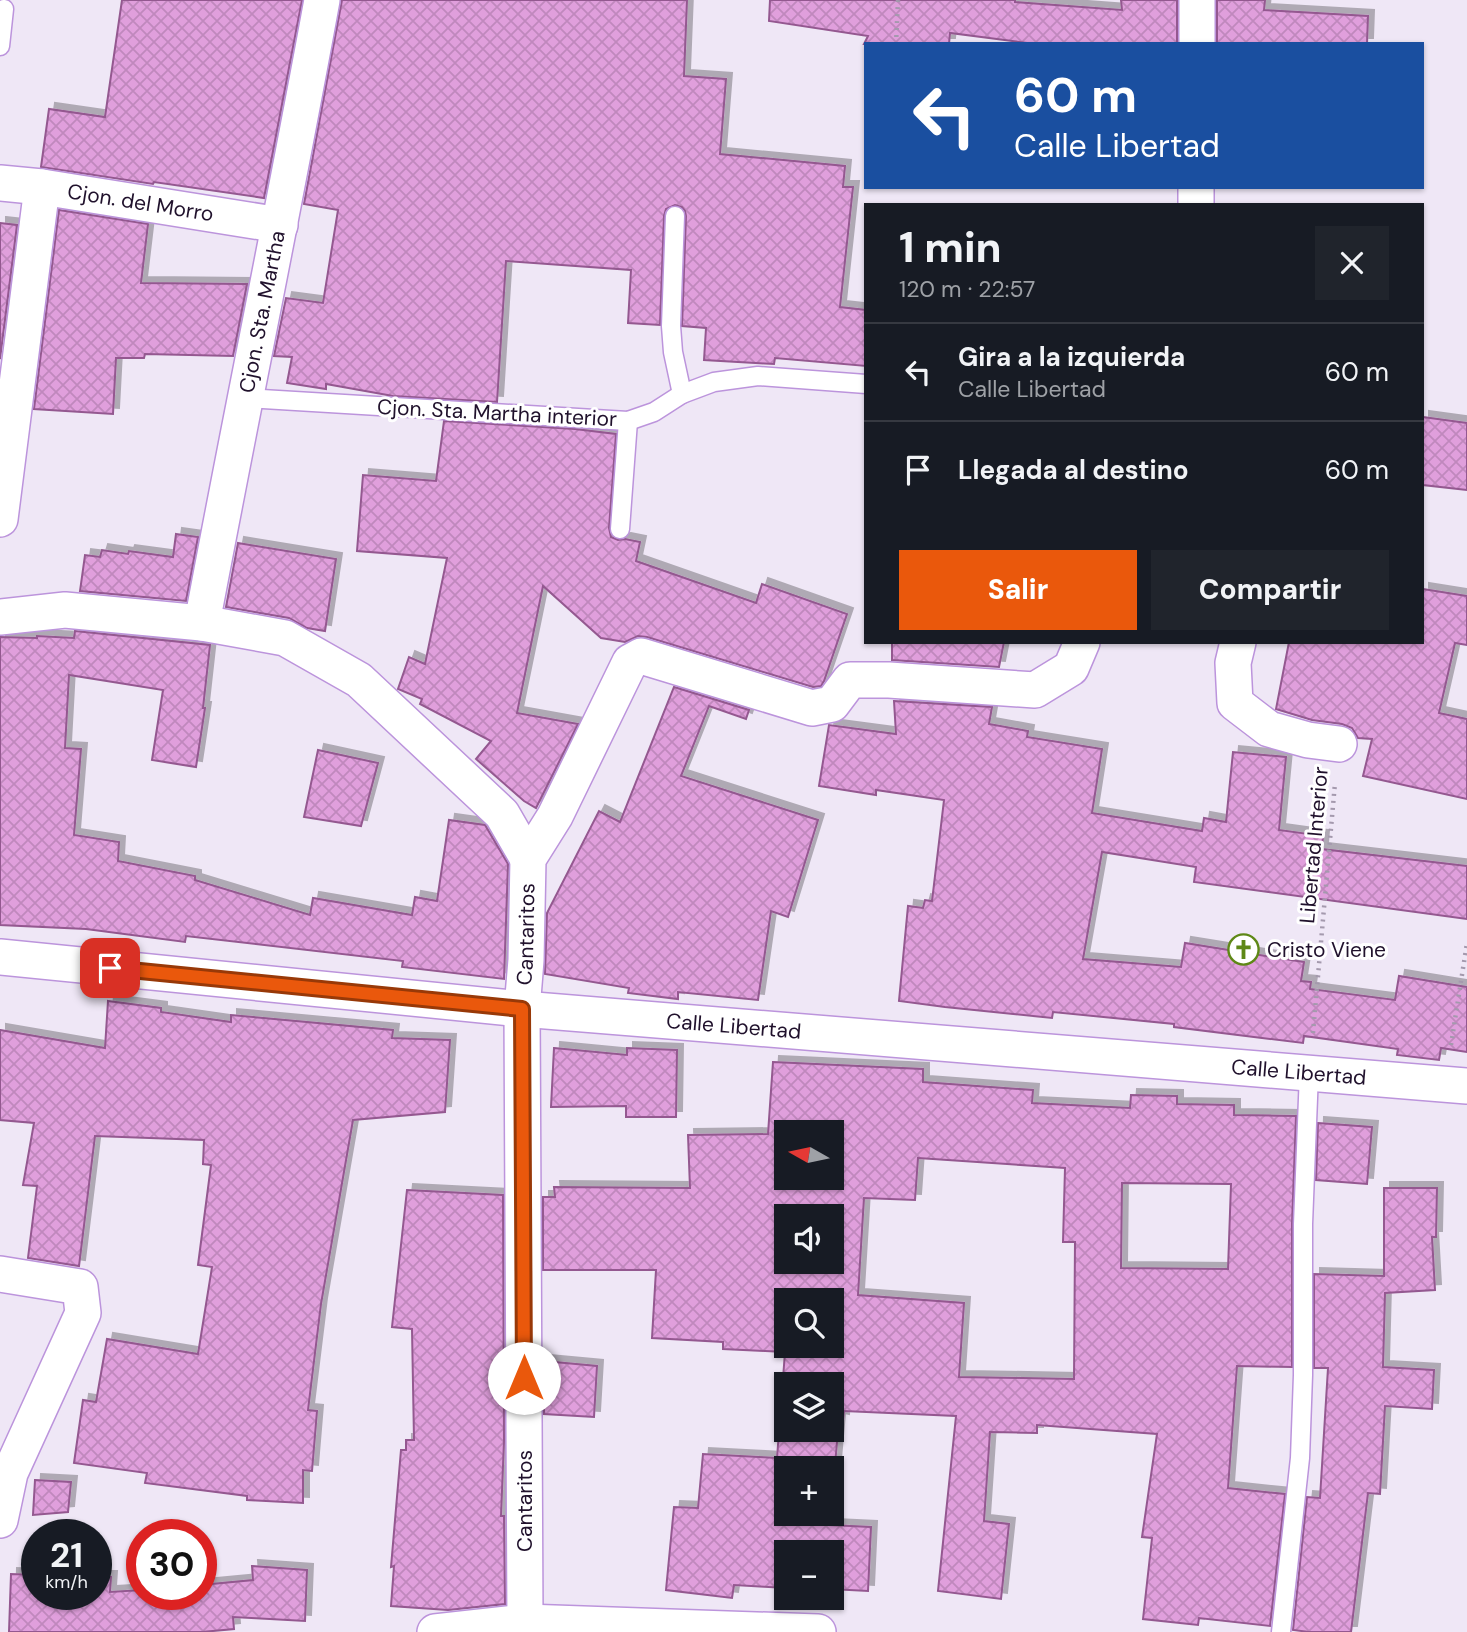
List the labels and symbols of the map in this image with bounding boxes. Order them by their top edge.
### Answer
street label: Cjon. del Morro [65,177,216,228]
street label: Cjon. Sta. Martha [233,228,292,395]
street label: Cjon. Sta. Martha interior [376,393,618,433]
street label: Libertad Interior [1293,765,1335,925]
street label: Cantaritos [510,883,542,986]
church icon: Cristo Viene [1227,933,1261,967]
place label: Cristo Viene [1267,936,1386,964]
pin [80,938,140,998]
street label: Calle Libertad [665,1007,802,1046]
street label: Calle Libertad [1230,1053,1367,1092]
north arrow [774,1120,844,1190]
position arrow [487,1341,561,1415]
street label: Cantaritos [511,1450,539,1552]
speed limit sign: 30 [126,1519,217,1610]

